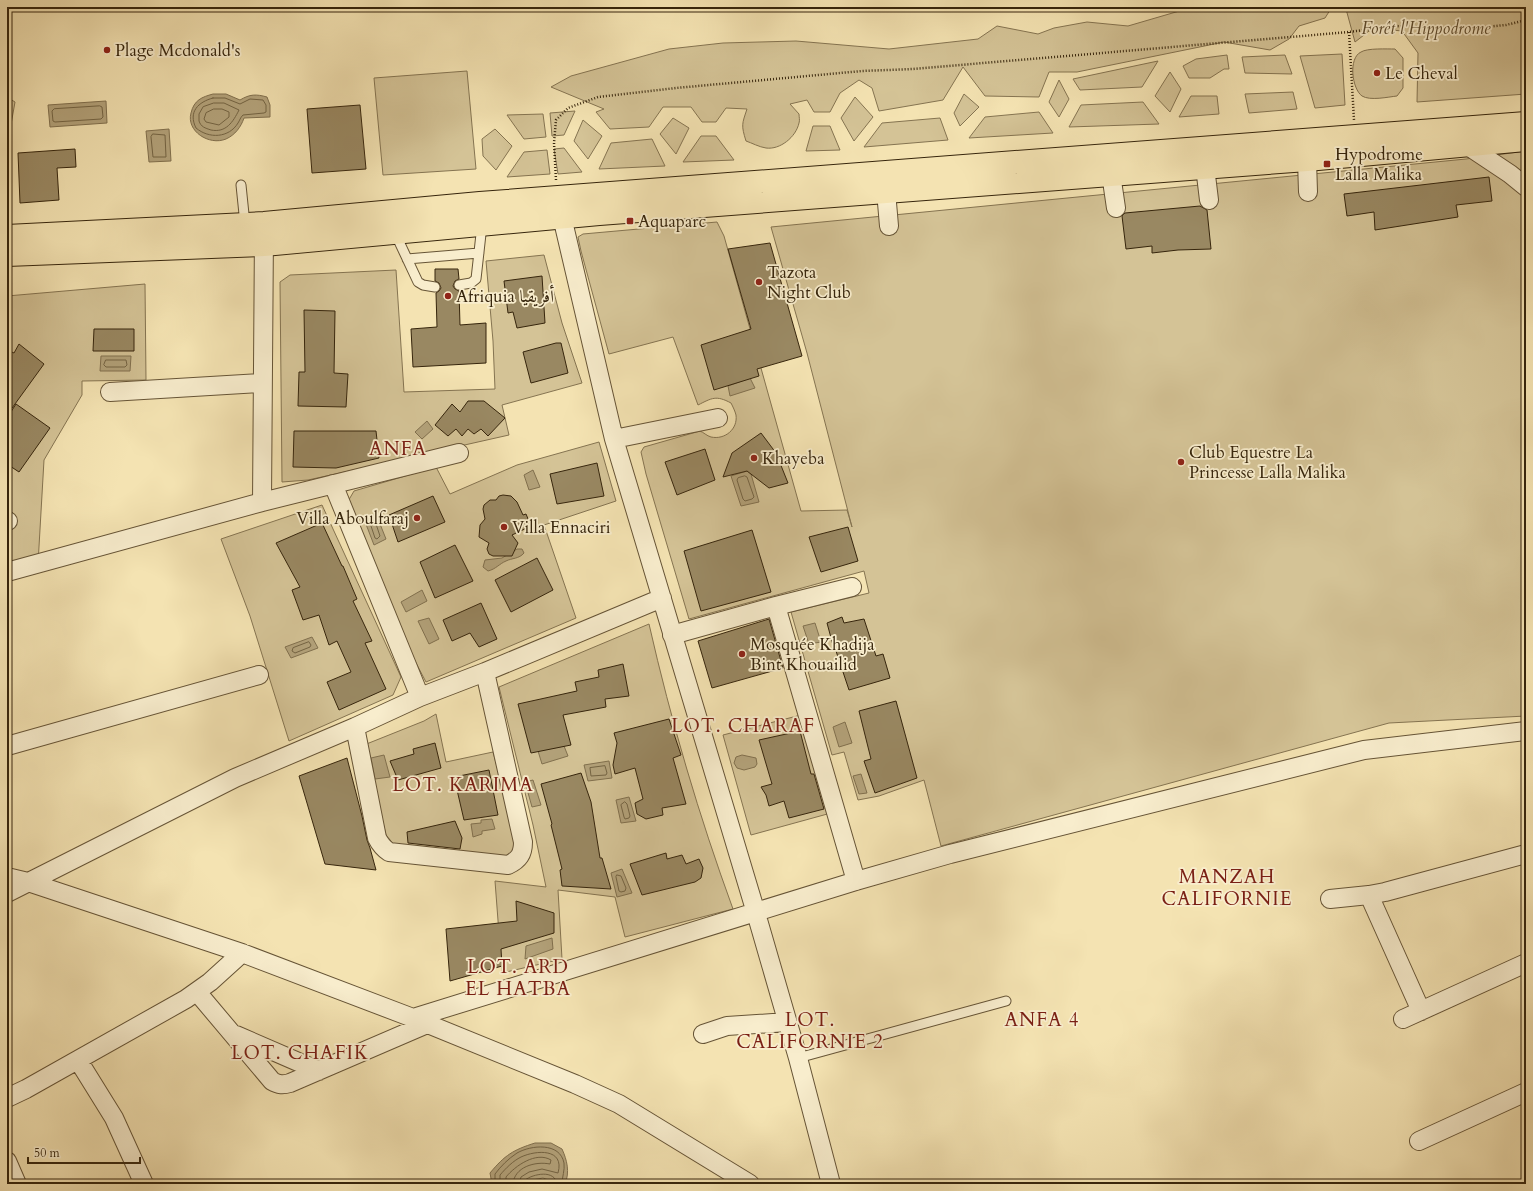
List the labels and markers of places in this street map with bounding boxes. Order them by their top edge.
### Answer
place label: Plage Mcdonald's [115,39,241,62]
marker: Plage Mcdonald's [102,45,112,55]
place label: Le Cheval [1385,62,1459,85]
marker: Le Cheval [1372,68,1382,78]
place label: Hypodrome Lalla Malika [1335,143,1423,186]
marker: Hypodrome Lalla Malika [1322,159,1332,169]
place label: Aquaparc [638,210,706,233]
marker: Aquaparc [625,216,635,226]
place label: Tazota Night Club [767,261,851,304]
marker: Tazota Night Club [754,277,764,287]
place label: Afriquia أفريقيا [456,284,554,308]
marker: Afriquia أفريقيا [443,291,453,301]
place label: Club Equestre La Princesse Lalla Malika [1189,441,1347,484]
place label: Khayeba [762,447,825,470]
marker: Khayeba [749,453,759,463]
marker: Club Equestre La Princesse Lalla Malika [1176,457,1186,467]
place label: Villa Aboulfaraj [296,507,409,530]
marker: Villa Aboulfaraj [412,513,422,523]
place label: Villa Ennaciri [512,516,611,539]
marker: Villa Ennaciri [499,522,509,532]
place label: Mosquée Khadija Bint Khouailid [750,633,875,676]
marker: Mosquée Khadija Bint Khouailid [737,649,747,659]

